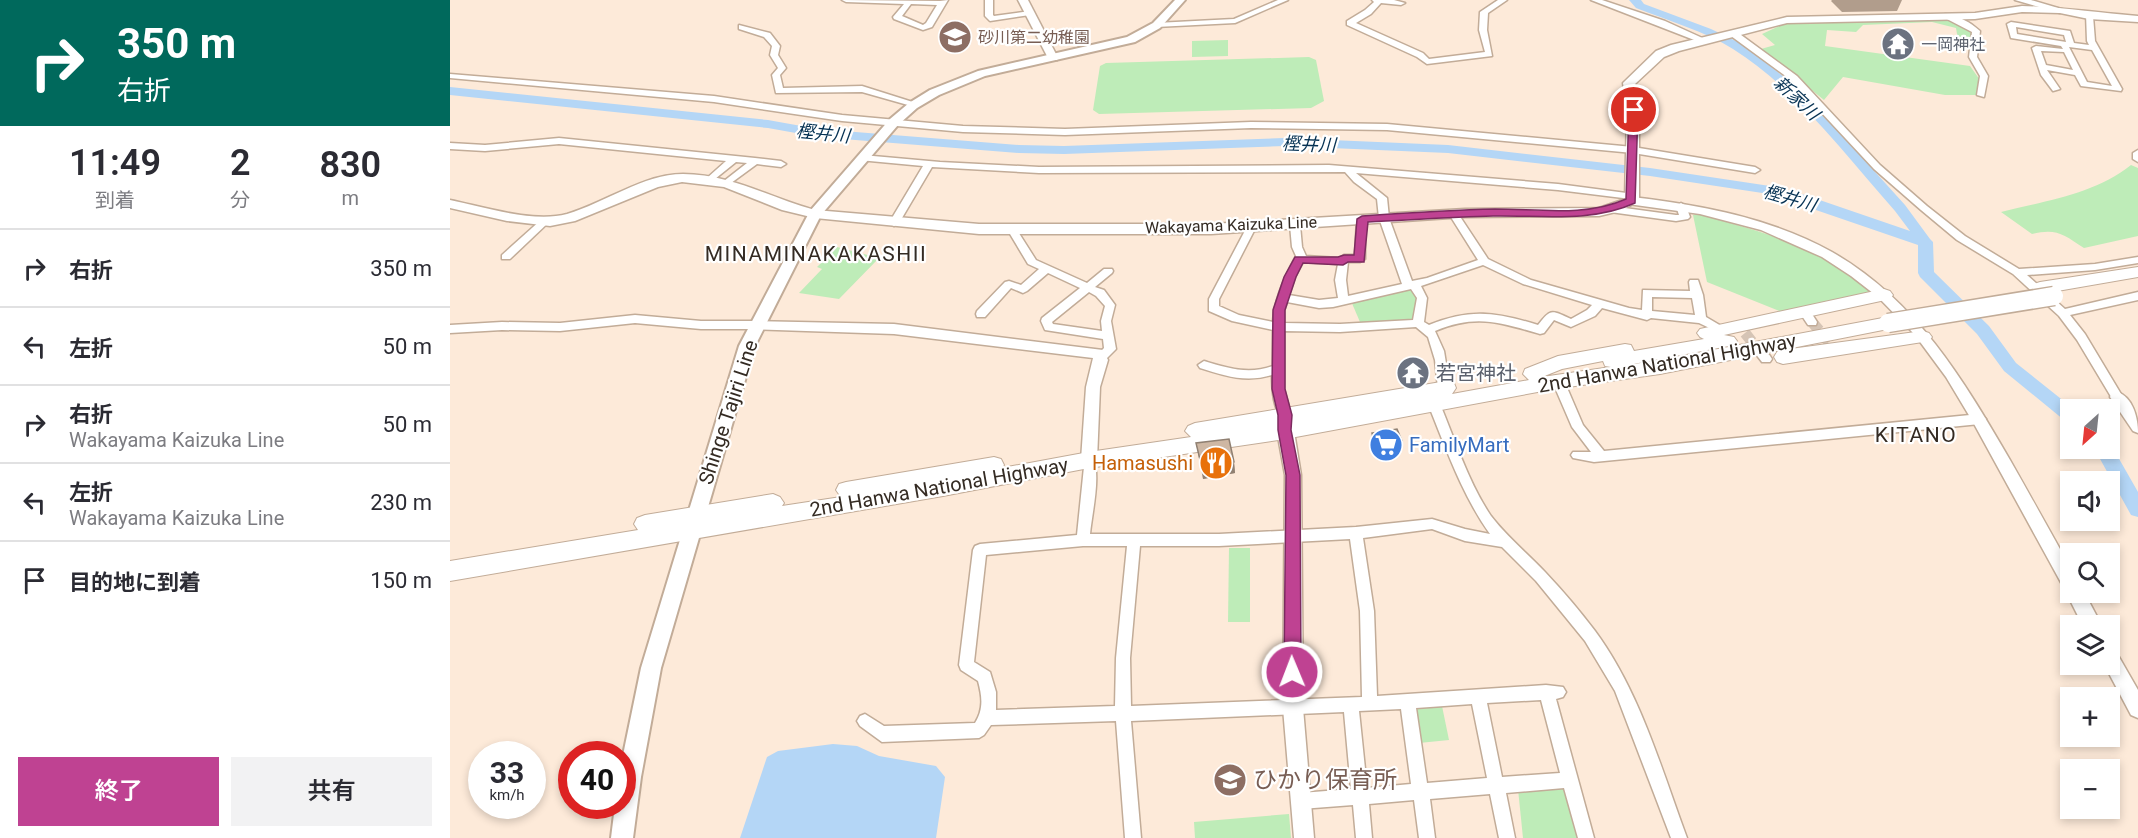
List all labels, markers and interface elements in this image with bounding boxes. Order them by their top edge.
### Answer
text: 350 m [117,19,236,68]
school or university icon: 砂川第二幼稚園 [937,19,973,55]
icon: right [18,24,96,102]
temple icon: 一岡神社 [1880,26,1916,62]
place label: 砂川第二幼稚園 [978,28,1090,47]
place label: 一岡神社 [1921,35,1985,54]
water label: 新家川 [1770,72,1825,125]
text: 右折 [117,75,171,107]
pin [1608,84,1659,135]
icon: arrive [1617,93,1650,126]
water label: 樫井川 [795,120,853,146]
water label: 樫井川 [1282,133,1338,156]
text: 11:49 [69,142,161,184]
text: 2 [230,142,250,184]
text: 830 [319,144,381,186]
water label: 樫井川 [1761,180,1821,216]
text: m [341,186,359,210]
text: 到着 [95,188,135,212]
text: 分 [230,188,250,212]
street label: Wakayama Kaizuka Line [1145,213,1317,237]
district label: MINAMINAKAKASHII [705,242,927,266]
icon: right [18,252,51,285]
text: 350 m [370,256,432,281]
text: 右折 [69,258,113,283]
street label: 2nd Hanwa National Highway [1536,328,1799,398]
icon: left [18,330,51,363]
text: 50 m [383,334,432,359]
text: 左折 [69,336,113,361]
street label: Shinge Tajiri Line [693,337,763,487]
temple icon: 若宮神社 [1395,355,1431,391]
place label: 若宮神社 [1436,361,1516,385]
north arrow [2060,399,2120,459]
map controls [2060,399,2120,819]
text: 右折 [69,402,113,427]
icon: right [18,408,51,441]
text: 50 m [383,412,432,437]
district label: KITANO [1875,423,1957,447]
supermarket icon: FamilyMart [1368,427,1404,463]
text: Wakayama Kaizuka Line [69,428,284,452]
place label: FamilyMart [1409,433,1509,457]
restaurant icon: Hamasushi [1198,445,1234,481]
place label: Hamasushi [1092,451,1193,475]
street label: 2nd Hanwa National Highway [808,452,1071,522]
button: sound [2060,471,2120,531]
text: 左折 [69,480,113,505]
icon: left [18,486,51,519]
text: 230 m [370,490,432,515]
text: Wakayama Kaizuka Line [69,506,284,530]
button: search [2060,543,2120,603]
icon: arrive [18,564,51,597]
text: 150 m [370,568,432,593]
text: 目的地に到着 [69,570,201,595]
button: layers [2060,615,2120,675]
position arrow [1260,640,1324,704]
button: + [2060,687,2120,747]
speed limit sign: 40 [558,741,636,819]
text: 33 [490,755,524,790]
button: 終了 [18,757,219,826]
button: 共有 [231,757,432,826]
button: − [2060,759,2120,819]
school or university icon: ひかり保育所 [1212,762,1248,798]
place label: ひかり保育所 [1253,766,1397,794]
text: km/h [489,786,525,804]

